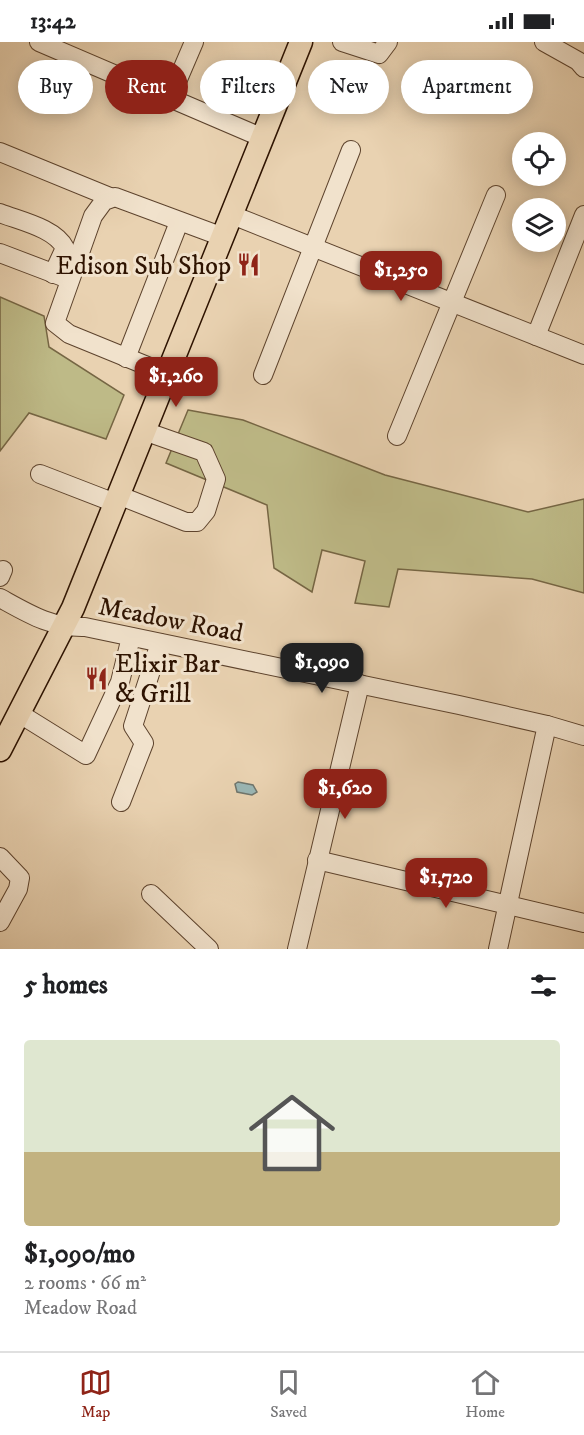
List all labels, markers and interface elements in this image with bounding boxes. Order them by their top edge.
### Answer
text: 13:42 [30,8,76,35]
chip: Buy [18,60,93,114]
chip: Rent [105,60,188,114]
chip: Filters [200,60,296,114]
chip: New [308,60,389,114]
chip: Apartment [401,60,533,114]
map controls [512,132,566,252]
button: locate [512,132,566,186]
button: layers [512,198,566,252]
place label: Edison Sub Shop [56,250,231,283]
pin: $1,250 [352,251,450,302]
restaurant icon: Edison Sub Shop [236,252,262,278]
text: $1,250 [374,258,428,283]
pin: $1,260 [127,357,225,408]
text: $1,260 [149,364,203,389]
street label: Meadow Road [96,590,246,651]
pin: $1,090 [273,643,371,694]
place label: Elixir Bar & Grill [115,648,220,711]
text: $1,090 [294,650,350,675]
restaurant icon: Elixir Bar & Grill [84,665,110,691]
pin: $1,620 [296,769,394,820]
text: $1,620 [318,776,372,801]
pin: $1,720 [397,858,495,909]
text: $1,720 [419,865,473,890]
text: 5 homes [24,969,108,1002]
icon: filters [527,969,560,1002]
icon: home [238,1079,346,1187]
text: $1,090/mo [24,1238,135,1271]
text: 2 rooms · 66 m² [24,1271,146,1296]
text: Meadow Road [24,1296,137,1321]
tab: Map [79,1366,112,1422]
tab: Saved [270,1366,307,1422]
tab: Home [465,1366,505,1422]

